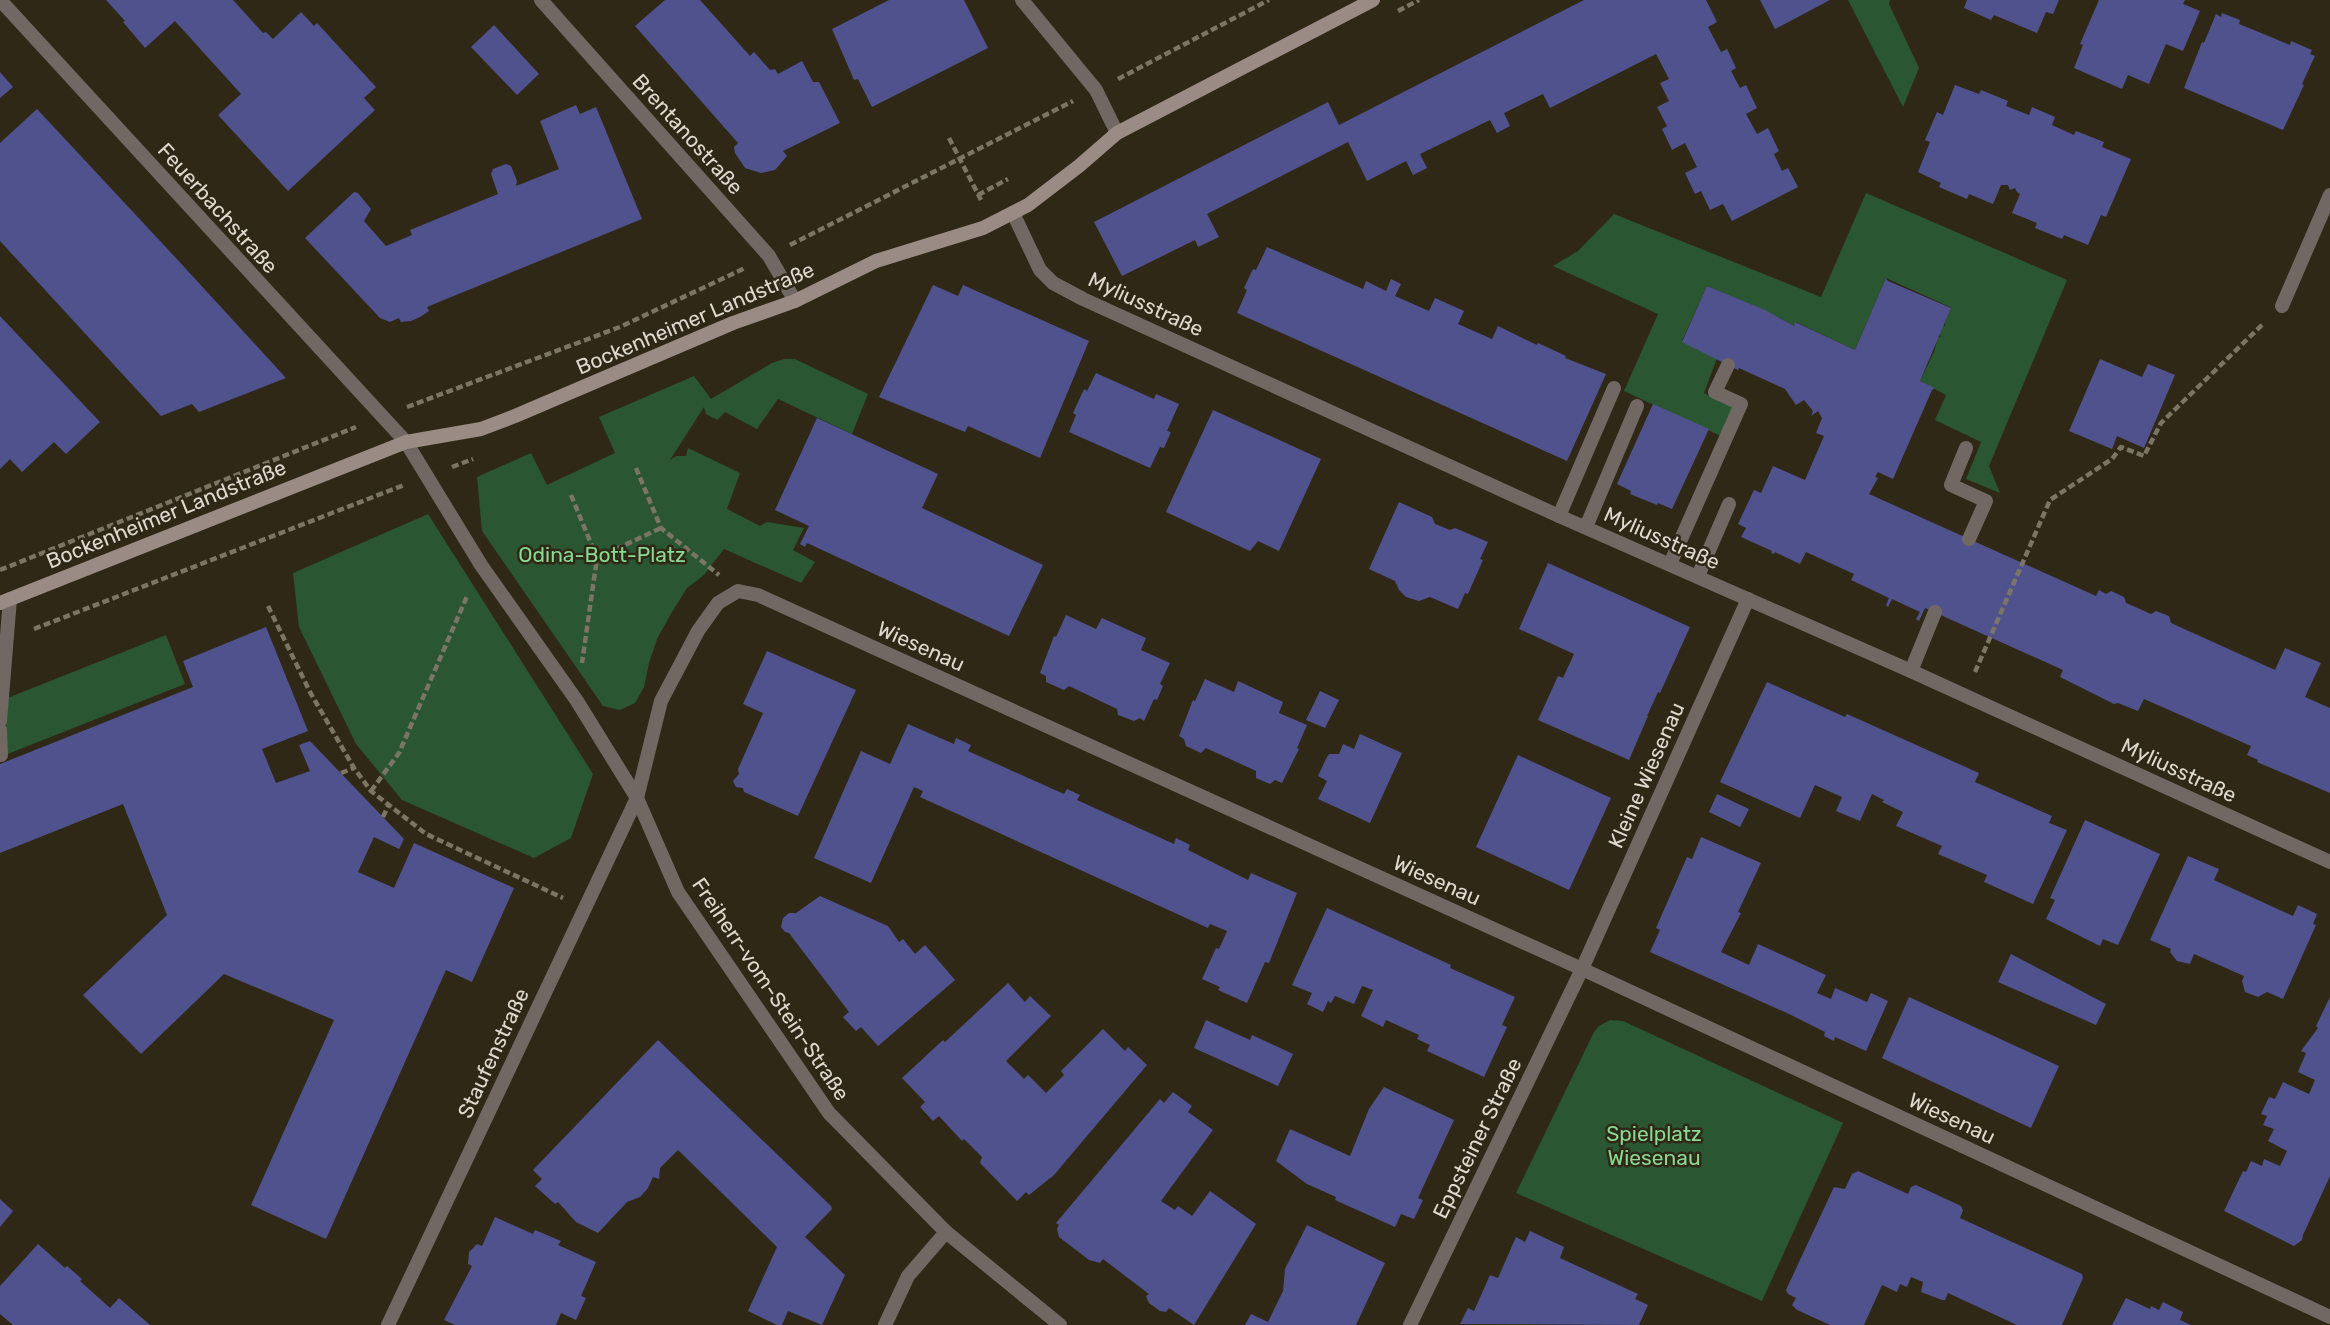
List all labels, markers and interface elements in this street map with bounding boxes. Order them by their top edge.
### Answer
street label: Brentanostraße [627,69,749,199]
street label: Feuerbachstraße [153,138,283,278]
street label: Bockenheimer Landstraße [572,256,818,380]
street label: Myliusstraße [1084,266,1208,342]
street label: Bockenheimer Landstraße [43,454,289,574]
street label: Myliusstraße [1600,501,1724,575]
park label: Odina-Bott-Platz [518,542,686,567]
street label: Wiesenau [873,616,969,676]
street label: Kleine Wiesenau [1603,698,1689,852]
street label: Myliusstraße [2117,732,2241,808]
street label: Wiesenau [1389,850,1485,910]
street label: Freiherr-vom-Stein-Straße [687,873,855,1105]
street label: Staufenstraße [452,984,534,1122]
street label: Eppsteiner Straße [1427,1054,1527,1222]
street label: Wiesenau [1905,1087,1999,1149]
park label: Spielplatz Wiesenau [1606,1121,1702,1170]

